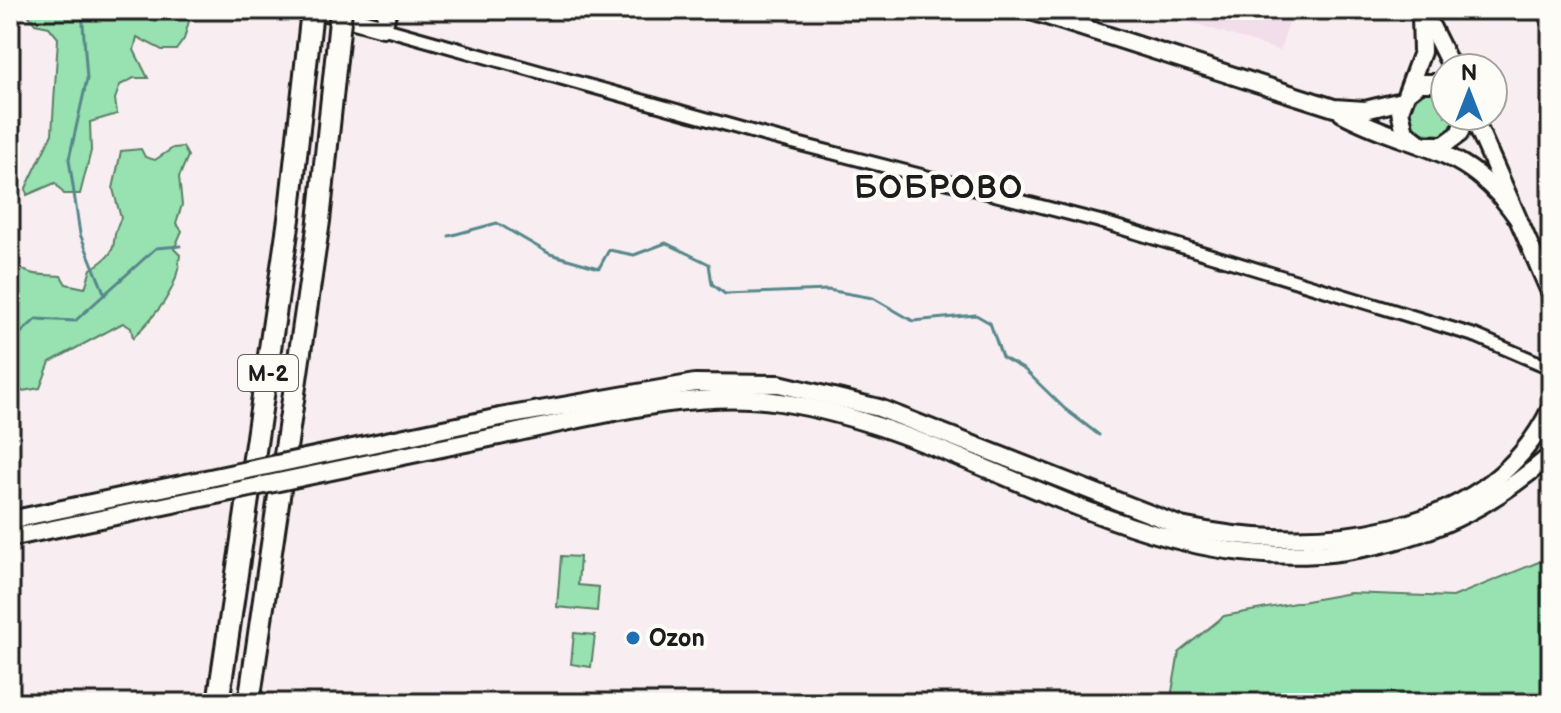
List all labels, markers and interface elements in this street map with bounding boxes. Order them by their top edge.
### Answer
north arrow [1429,52,1509,132]
text: N [1461,60,1477,87]
district label: БОБРОВО [854,169,1024,208]
road number: М-2 [238,355,298,391]
place label: Ozon [649,624,705,653]
marker: Ozon [624,629,642,647]

